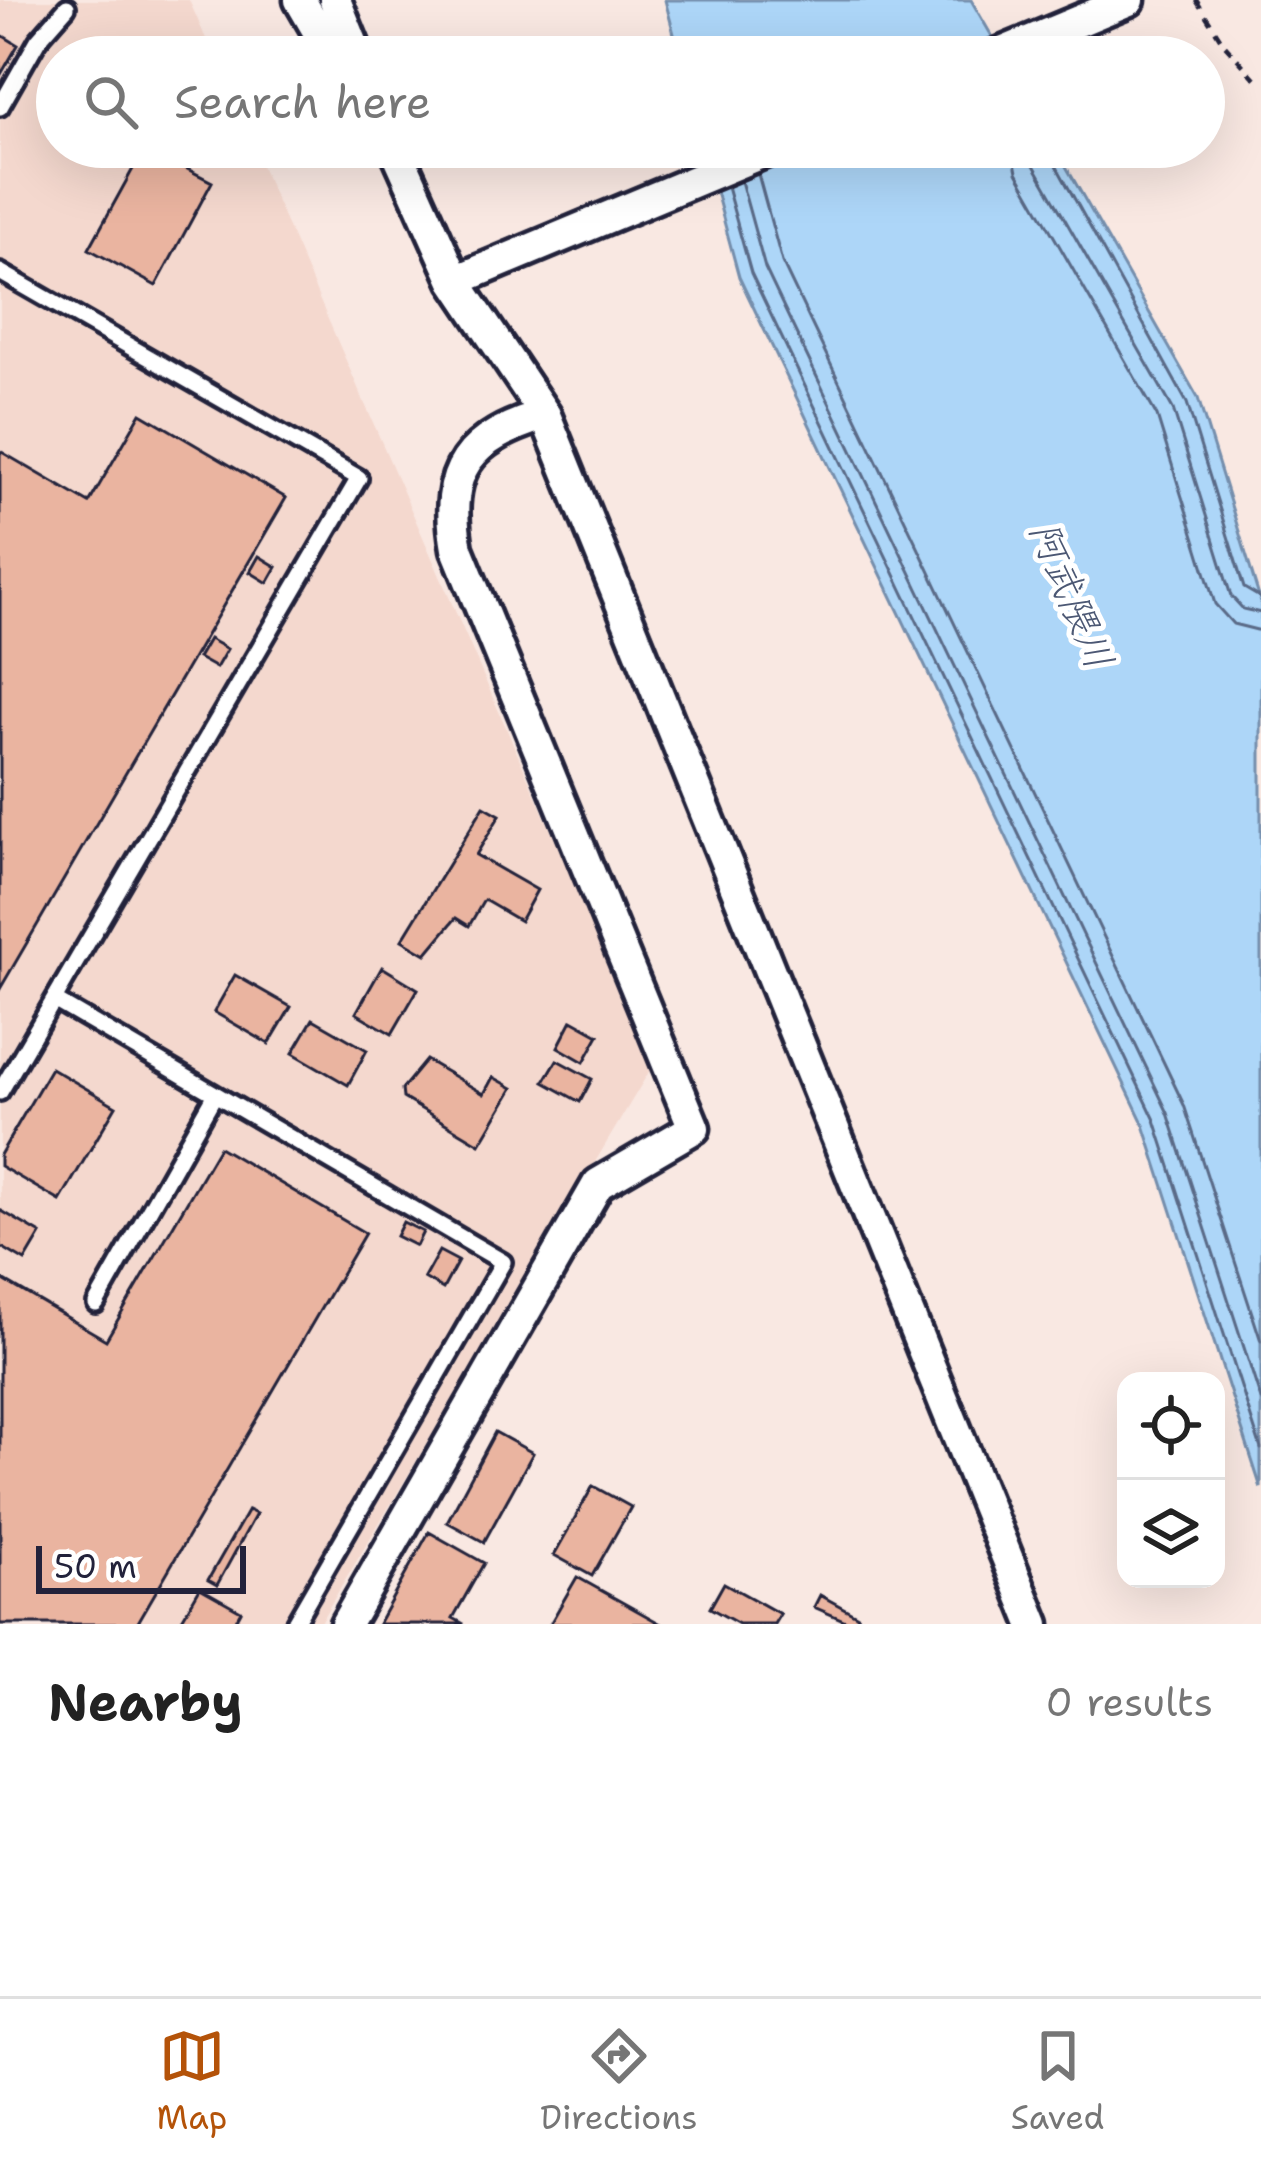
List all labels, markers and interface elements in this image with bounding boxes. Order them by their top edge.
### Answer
search box [36,36,1225,168]
icon: search [78,69,144,135]
text: Search here [174,72,431,132]
water label: 阿武隈川 [1018,513,1126,677]
map controls [1117,1372,1225,1588]
button: locate [1117,1372,1225,1480]
button: layers [1117,1480,1225,1588]
scale bar [36,1540,246,1593]
text: 50 m [54,1544,137,1589]
text: Nearby [48,1668,243,1736]
text: 0 results [1046,1676,1213,1728]
tab: Map [157,2023,227,2140]
tab: Directions [540,2023,698,2140]
tab: Saved [1011,2023,1104,2140]

